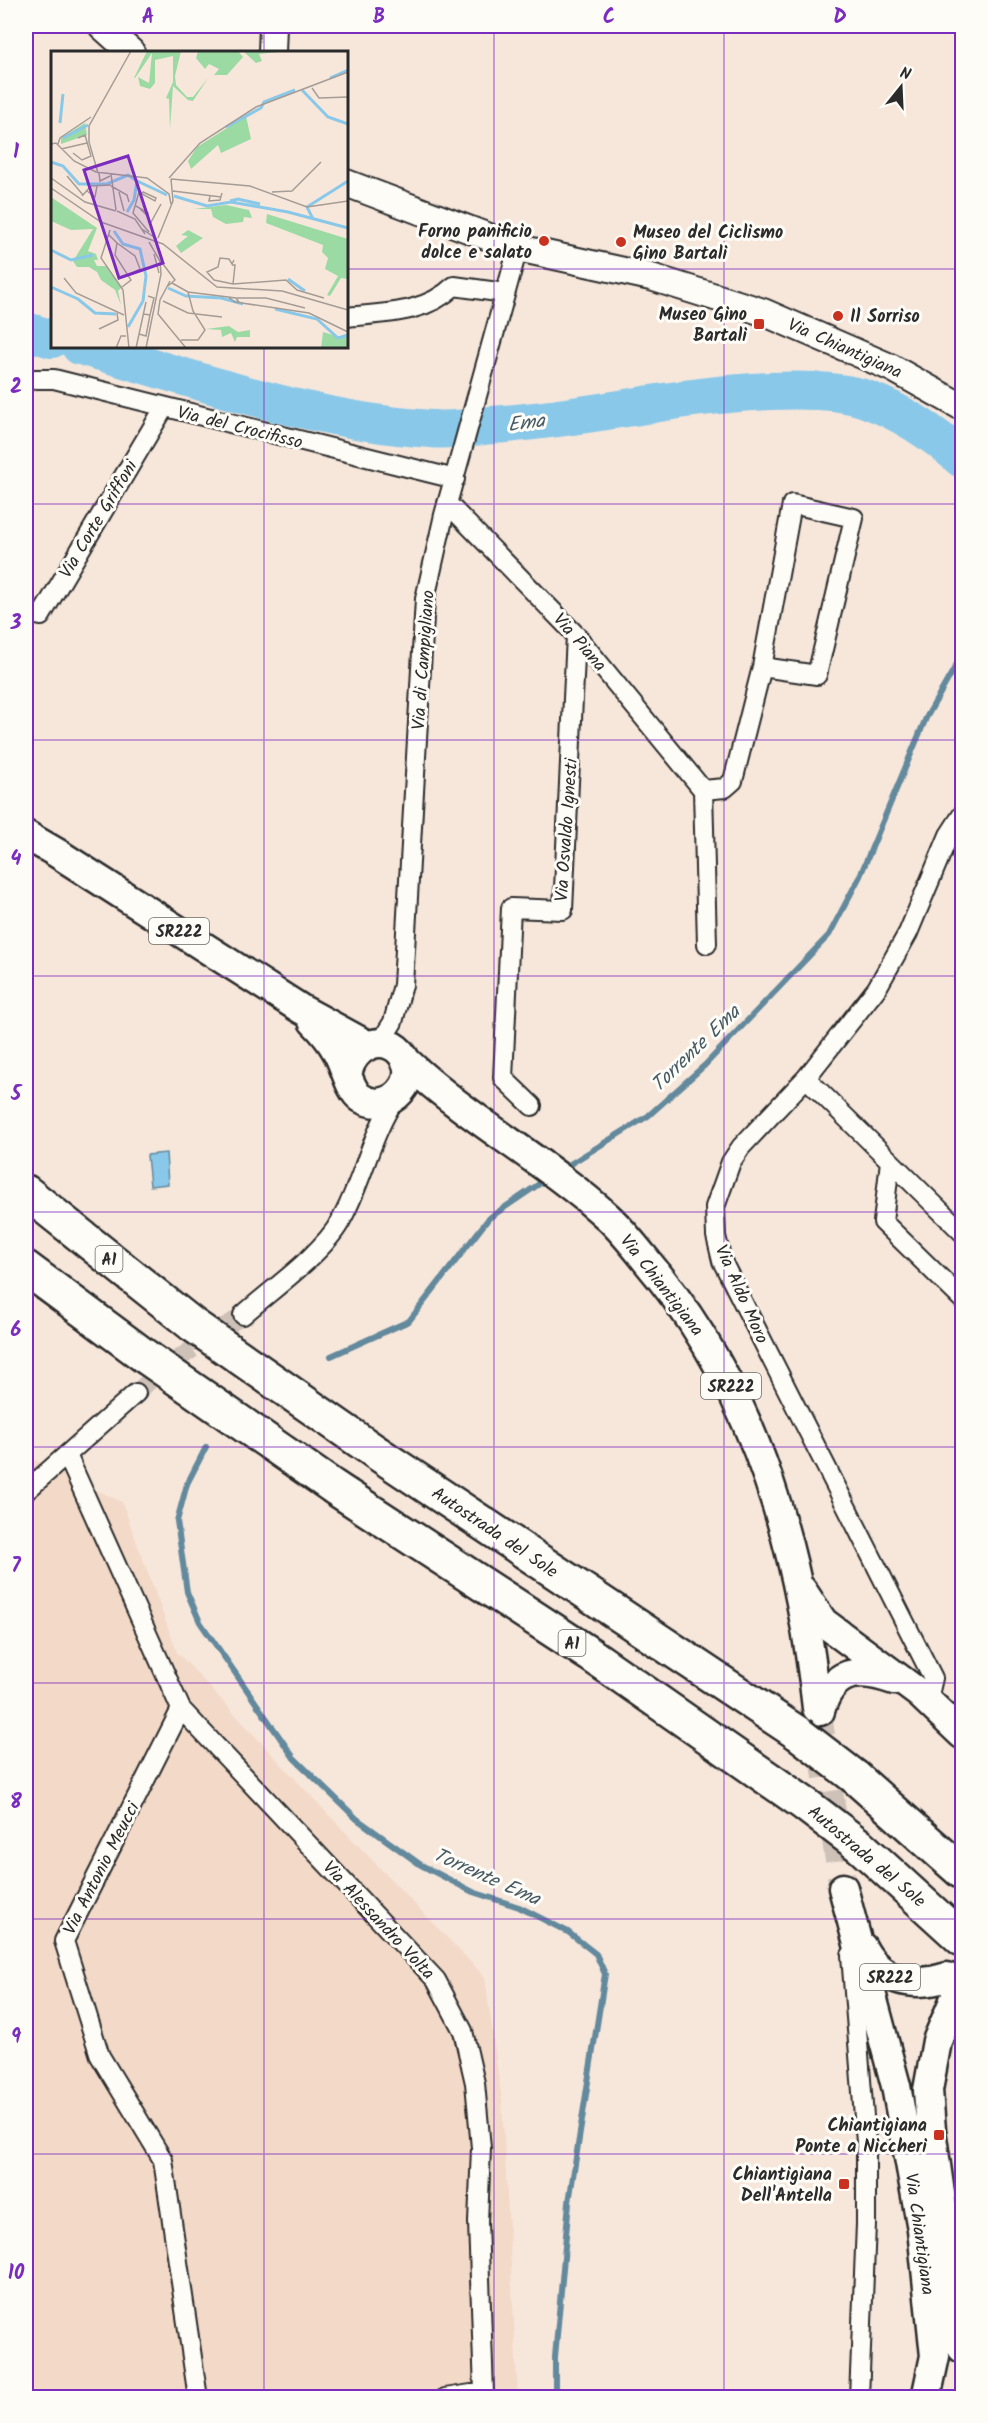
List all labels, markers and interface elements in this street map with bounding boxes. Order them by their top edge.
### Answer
text: A [142,2,154,34]
text: B [373,2,385,34]
text: C [603,2,615,34]
text: D [833,2,847,34]
inset map [51,51,348,348]
north arrow [871,57,931,117]
text: N [897,61,914,88]
text: 1 [13,137,19,169]
place label: Forno panificio dolce e salato [418,218,532,268]
place label: Museo del Ciclismo Gino Bartali [633,219,783,269]
marker: Forno panificio dolce e salato [537,234,551,248]
marker: Museo del Ciclismo Gino Bartali [614,235,628,249]
place label: Museo Gino Bartali [659,301,747,351]
place label: Il Sorriso [850,303,920,332]
marker: Il Sorriso [831,309,845,323]
street label: Via Chiantigiana [782,311,906,388]
marker: Museo Gino Bartali [752,317,766,331]
text: 2 [10,372,22,404]
street label: Via del Crocifisso [174,399,305,458]
water label: Ema [506,406,548,442]
street label: Via Corte Griffoni [52,454,146,584]
street label: Via di Campigliano [405,589,444,731]
street label: Via Piana [545,607,613,679]
text: 3 [10,608,22,640]
street label: Via Osvaldo Ignesti [548,757,587,903]
text: 4 [11,844,22,876]
road number: SR222 [149,918,209,944]
water label: Torrente Ema [644,997,750,1101]
text: 5 [10,1079,23,1111]
street label: Via Chiantigiana [612,1229,710,1343]
street label: Via Aldo Moro [706,1240,775,1349]
road number: A1 [96,1246,122,1272]
text: 6 [11,1315,22,1347]
road number: SR222 [701,1373,761,1399]
street label: Autostrada del Sole [425,1480,563,1586]
text: 7 [11,1551,21,1583]
road number: A1 [558,1630,586,1656]
text: 8 [10,1787,22,1819]
street label: Via Antonio Meucci [56,1797,149,1940]
street label: Autostrada del Sole [800,1799,932,1916]
water label: Torrente Ema [427,1840,546,1916]
street label: Via Alessandro Volta [315,1855,441,1987]
road number: SR222 [860,1964,920,1990]
text: 9 [11,2022,21,2054]
place label: Chiantigiana Ponte a Niccheri [795,2112,927,2162]
marker: Chiantigiana Ponte a Niccheri [932,2128,946,2142]
place label: Chiantigiana Dell'Antella [732,2161,832,2211]
street label: Via Chiantigiana [896,2171,941,2297]
marker: Chiantigiana Dell'Antella [837,2177,851,2191]
text: 10 [8,2258,25,2290]

